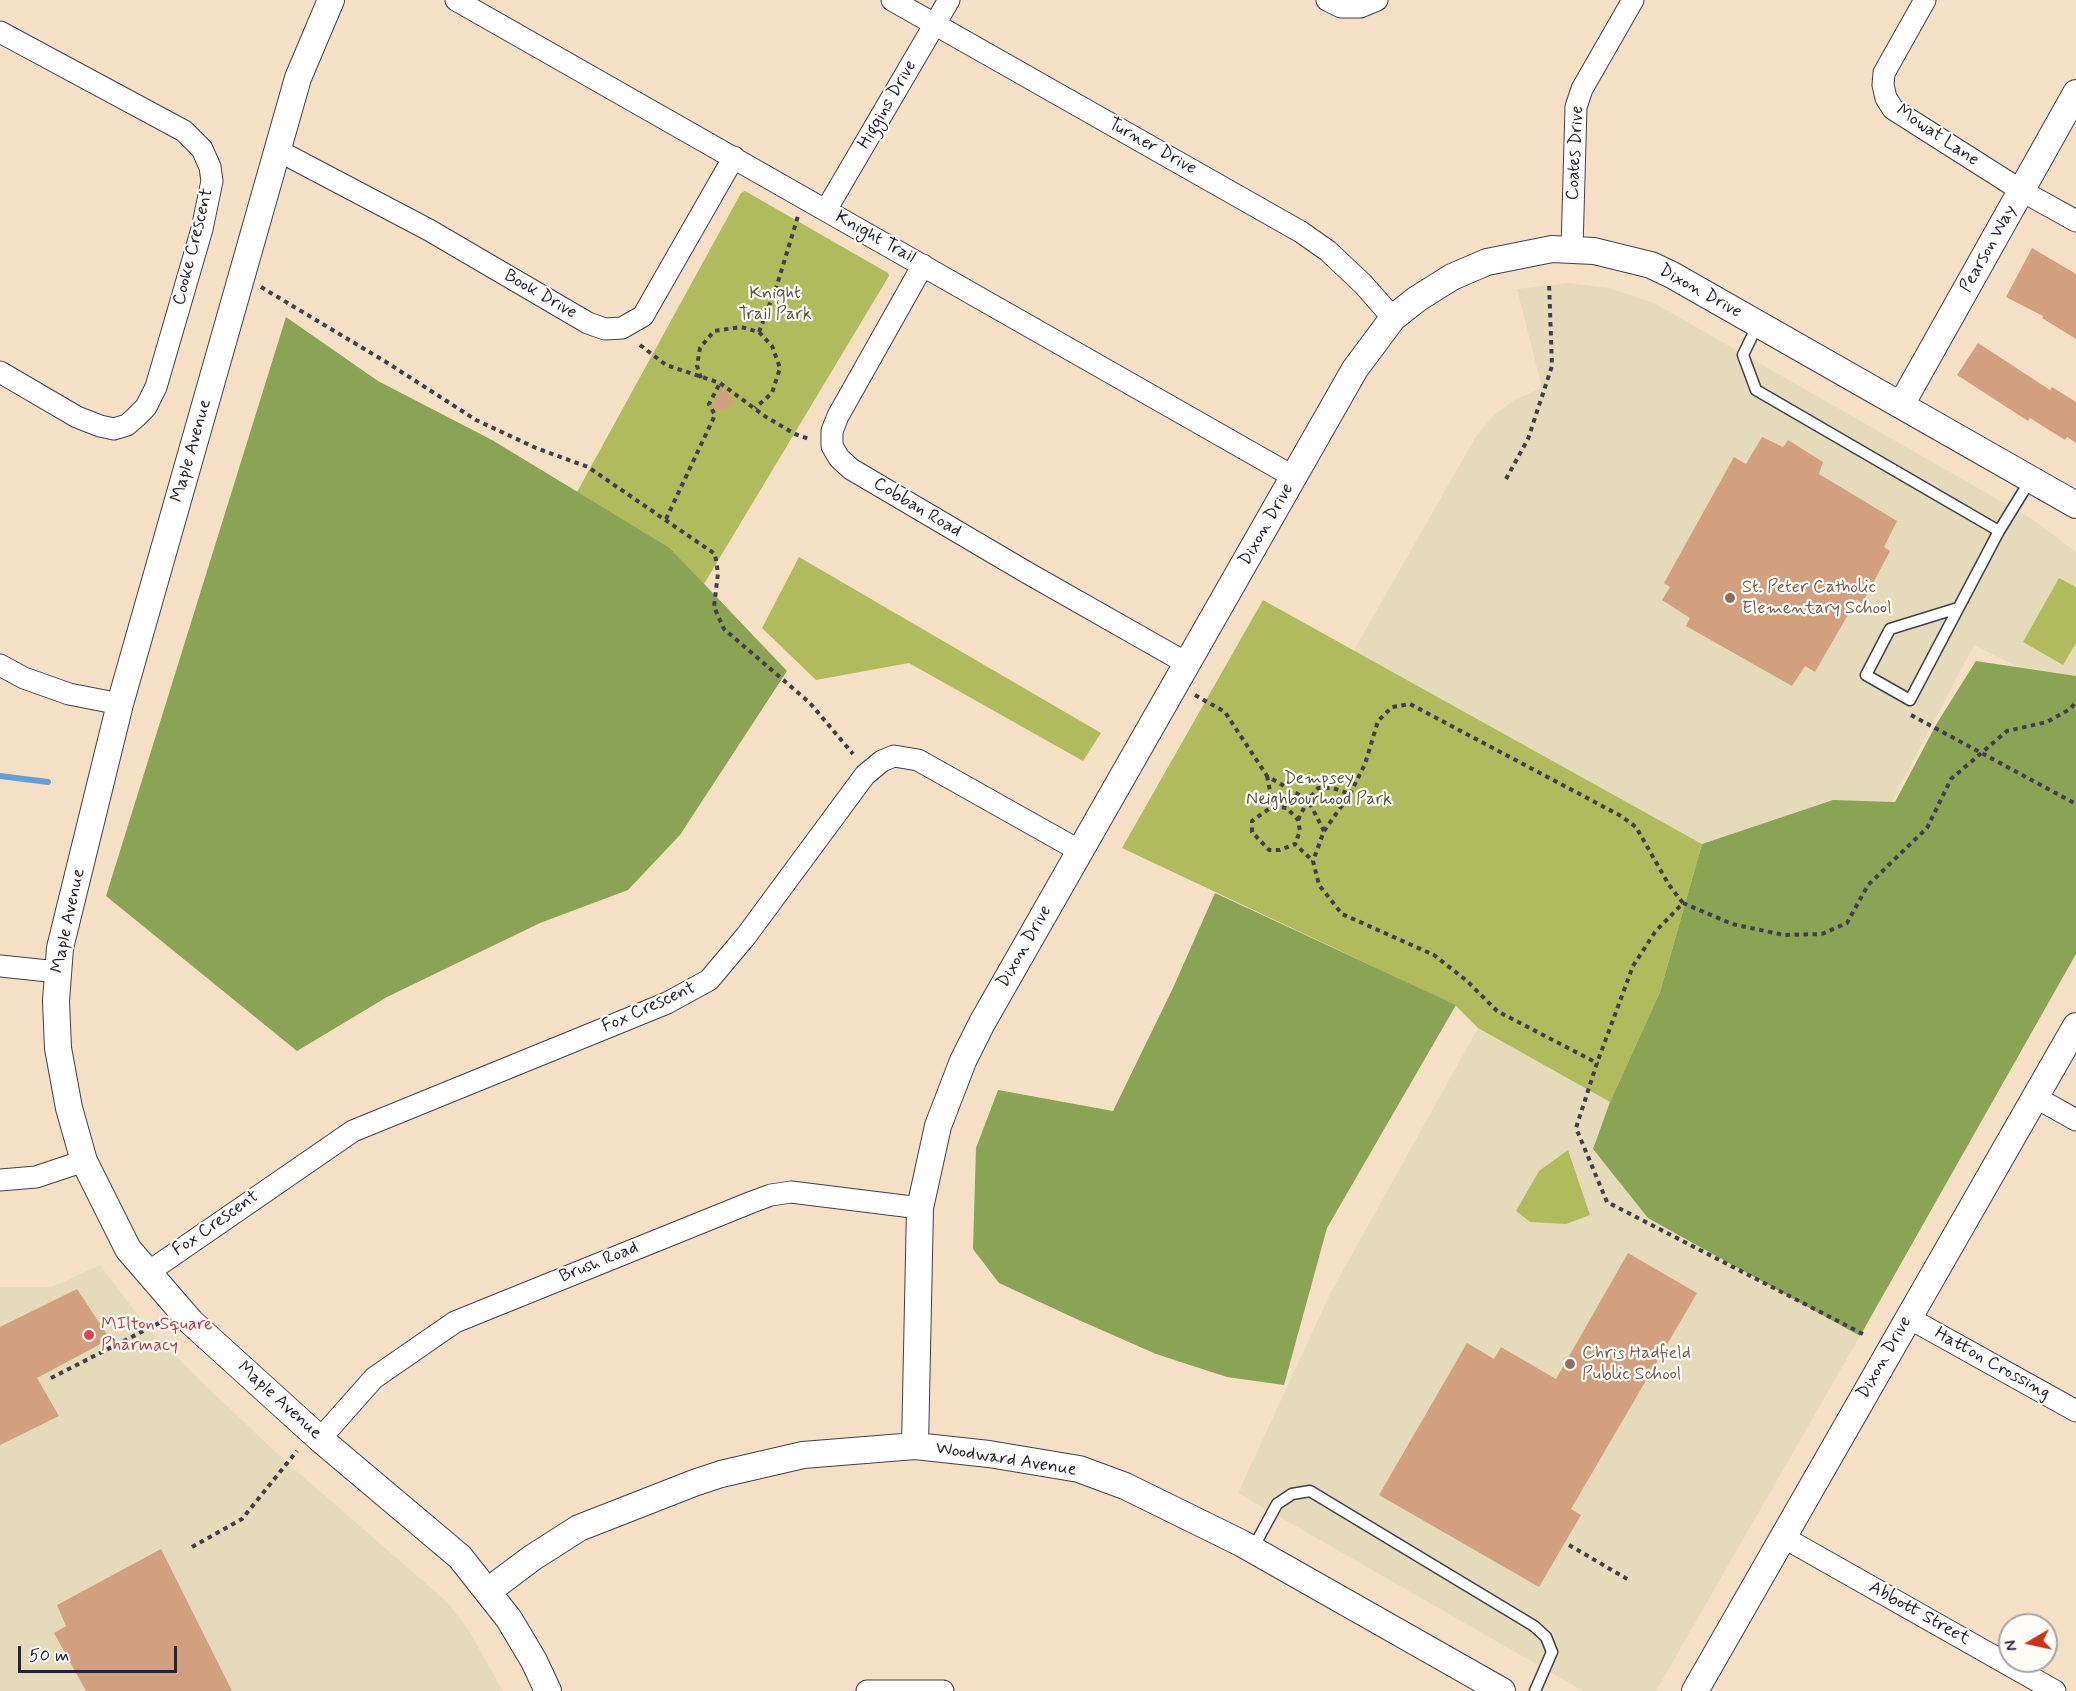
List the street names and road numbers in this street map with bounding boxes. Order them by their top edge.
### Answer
street label: Higgins Drive [854,57,922,153]
street label: Mowat Lane [1891,100,1983,172]
street label: Coates Drive [1563,105,1589,201]
street label: Turner Drive [1104,114,1200,180]
street label: Cooke Crescent [169,186,219,308]
street label: Pearson Way [1956,201,2022,297]
street label: Knight Trail [831,207,919,269]
street label: Dixon Drive [1655,260,1745,324]
street label: Book Drive [500,266,580,324]
street label: Maple Avenue [167,397,217,505]
street label: Cobban Road [869,473,965,543]
street label: Dixon Drive [1235,480,1299,570]
street label: Maple Avenue [47,867,91,975]
street label: Dixon Drive [993,902,1057,992]
street label: Fox Crescent [599,978,699,1038]
street label: Fox Crescent [169,1186,263,1262]
street label: Brush Road [557,1237,641,1289]
street label: Dixon Drive [1853,1313,1917,1403]
street label: Hatton Crossing [1930,1323,2054,1405]
street label: Maple Avenue [232,1357,326,1445]
street label: Woodward Avenue [934,1438,1078,1482]
street label: Abbott Street [1865,1577,1973,1651]

